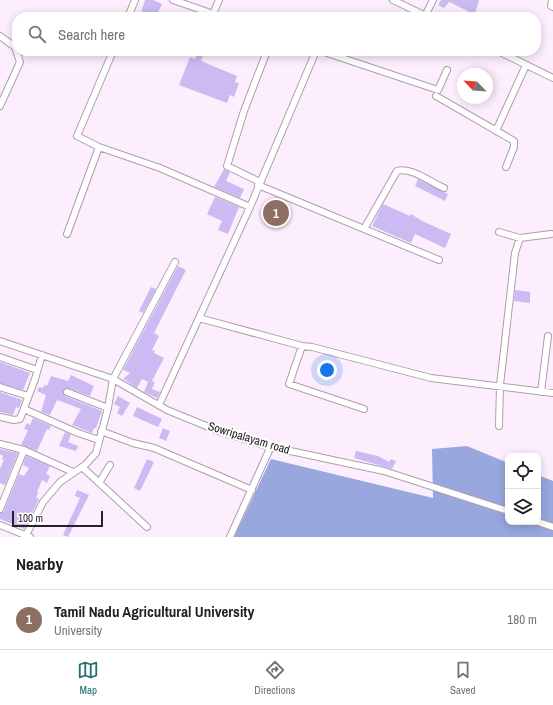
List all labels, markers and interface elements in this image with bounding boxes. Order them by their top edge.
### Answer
search box [12,12,541,56]
icon: search [26,23,48,45]
text: Search here [58,24,125,45]
north arrow [457,68,493,104]
pin: 1 [263,198,289,228]
your location [317,360,337,380]
street label: Sowripalayam road [206,418,292,458]
map controls [505,453,541,525]
button: locate [505,453,541,489]
button: layers [505,489,541,525]
scale bar [12,509,103,528]
text: 100 m [18,511,43,525]
text: Nearby [16,552,63,575]
text: Tamil Nadu Agricultural University [54,601,254,622]
text: 1 [26,611,32,628]
text: 180 m [507,611,537,628]
text: University [54,622,102,639]
tab: Map [77,659,99,697]
tab: Directions [254,659,295,697]
tab: Saved [450,659,476,697]

